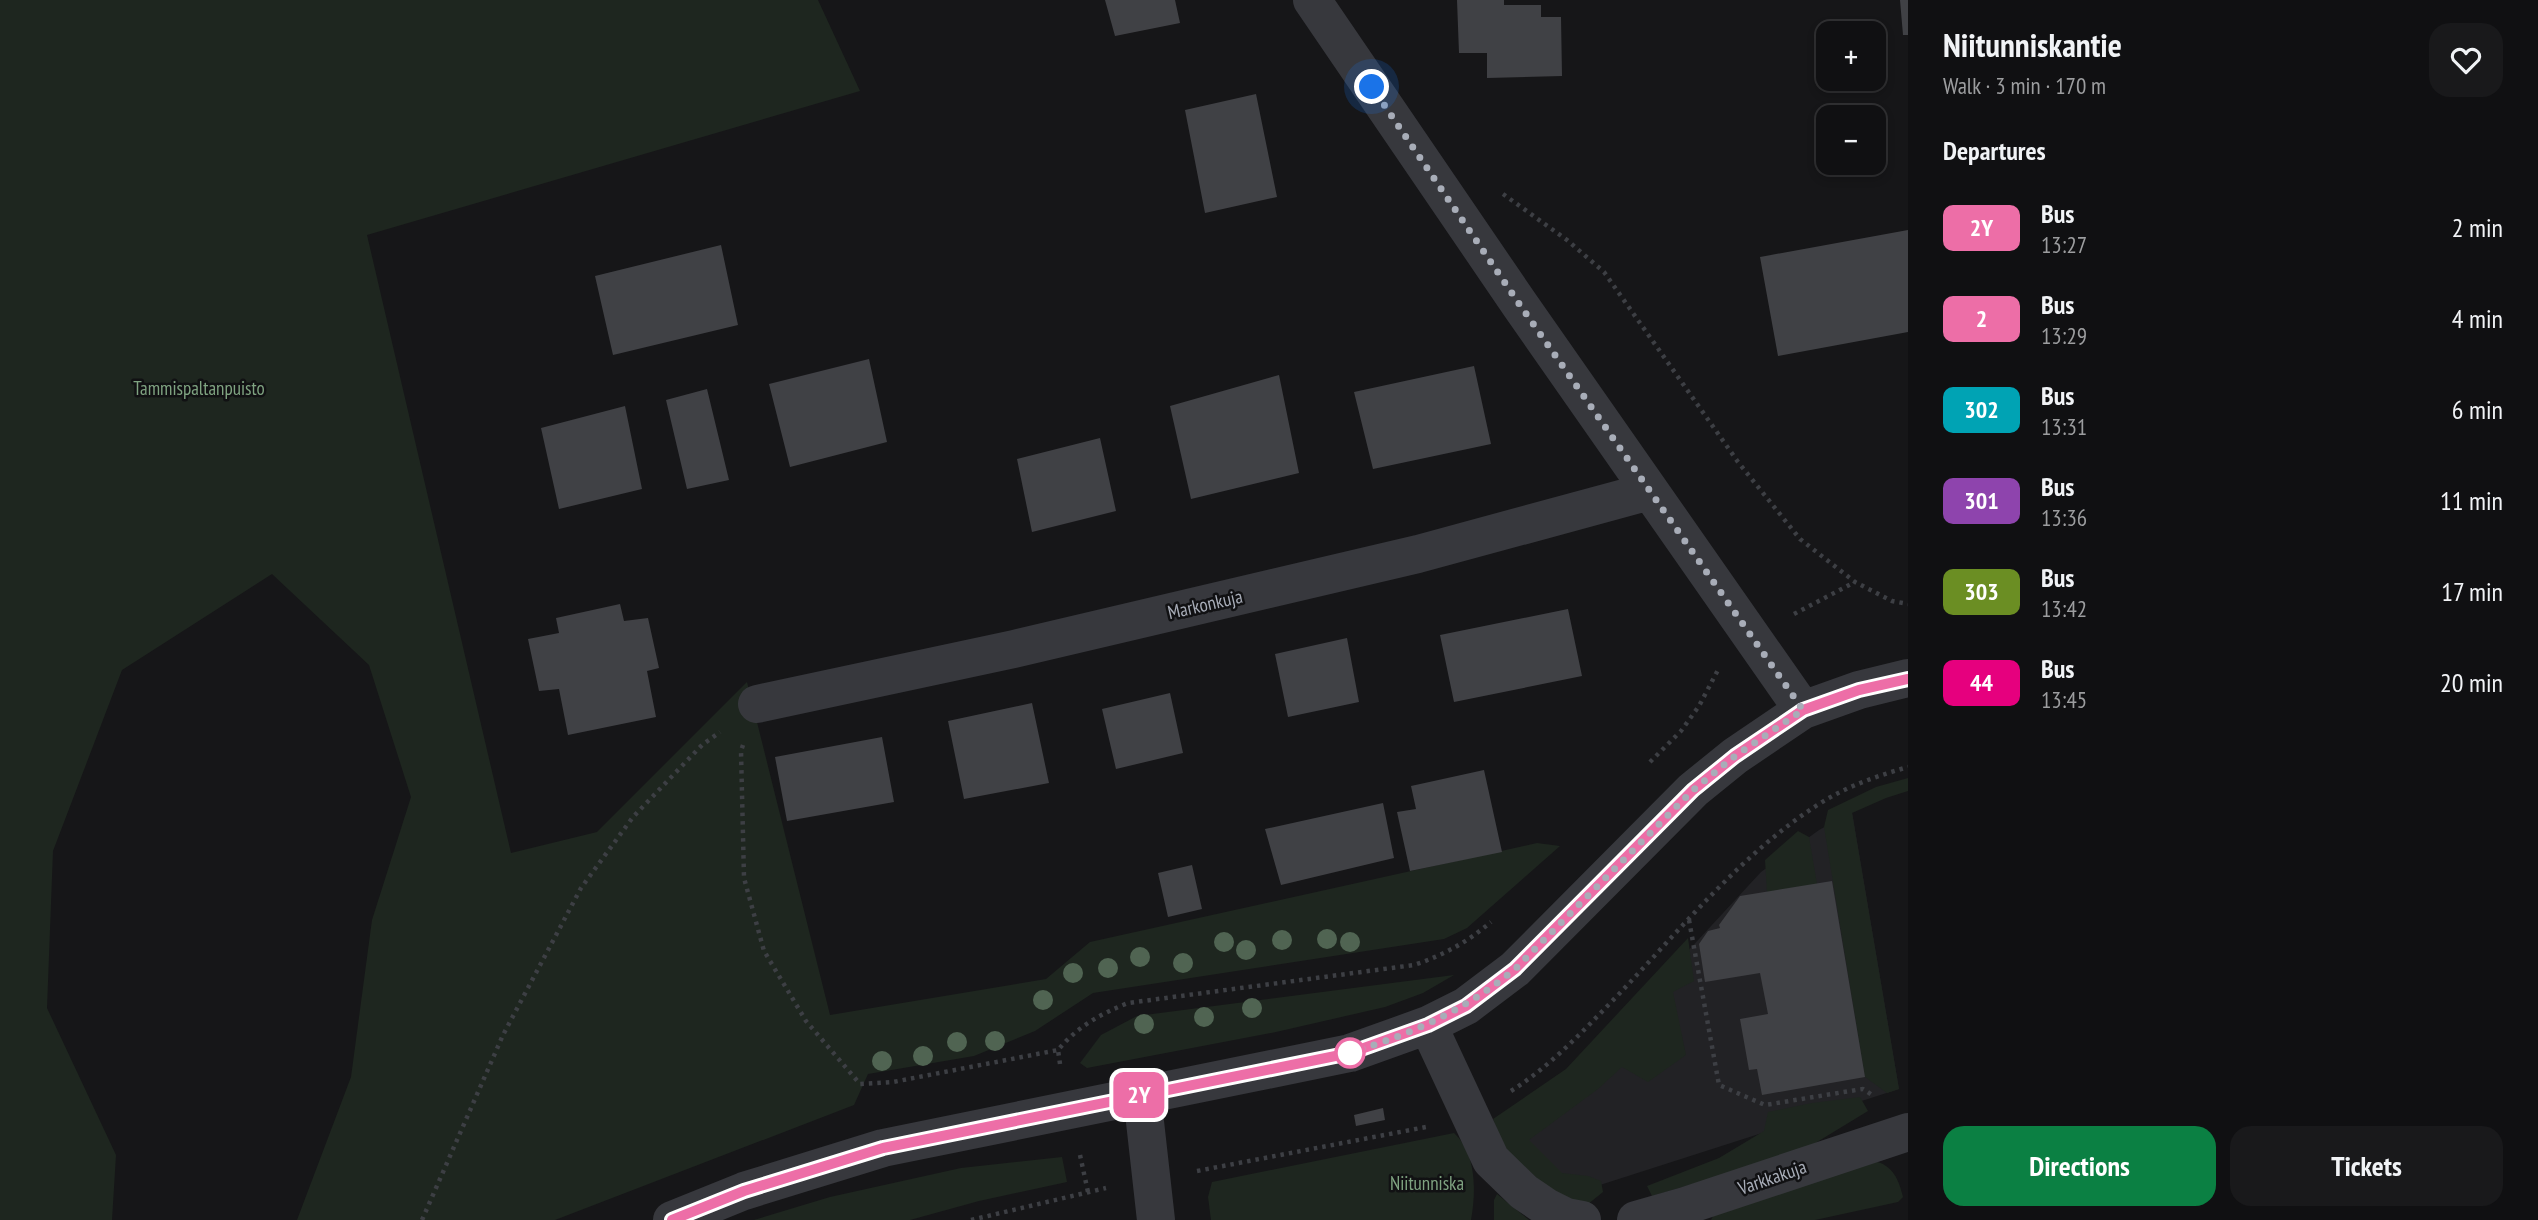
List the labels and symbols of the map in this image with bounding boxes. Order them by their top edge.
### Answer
your location [1354,69,1389,104]
park label: Tammispaltanpuisto [133,376,265,400]
street label: Markonkuja [1165,584,1245,624]
unlabelled marker [1335,1038,1365,1068]
line badge: 2Y [1108,1072,1170,1118]
street label: Varkkakuja [1734,1154,1809,1200]
park label: Niitunniska [1390,1171,1464,1195]

